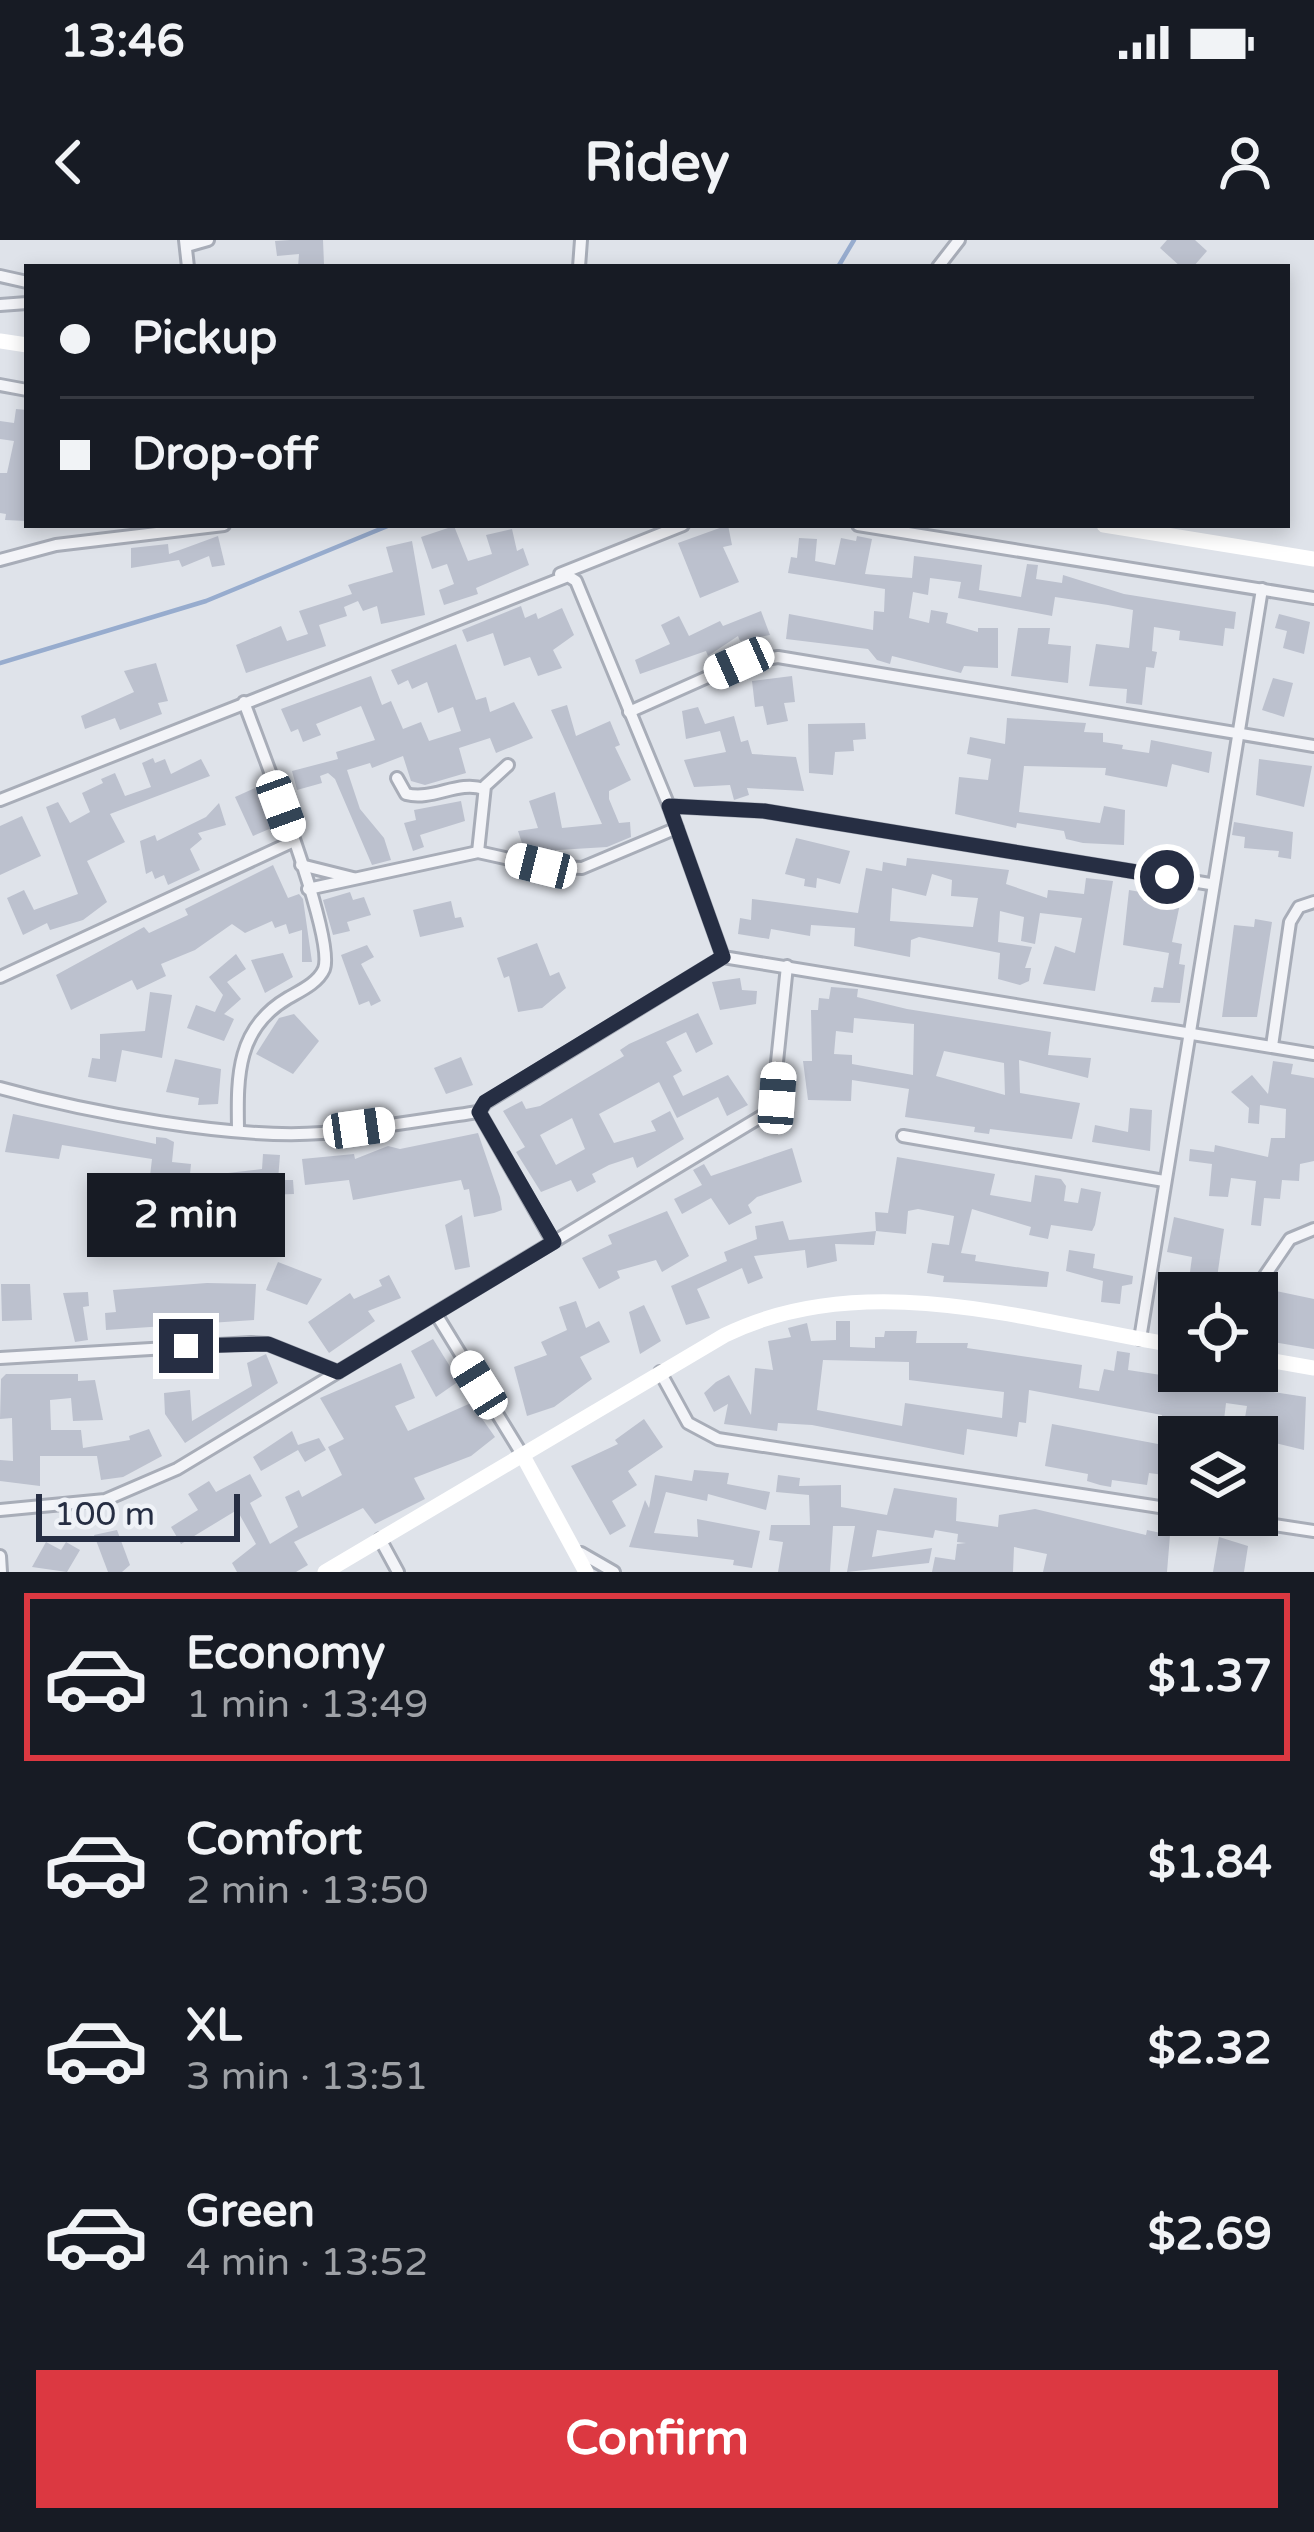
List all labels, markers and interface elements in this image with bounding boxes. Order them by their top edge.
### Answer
text: 13:46 [60,15,185,69]
icon: back [36,129,102,195]
icon: person [1212,129,1278,195]
text: Ridey [584,130,730,195]
text: Pickup [132,312,277,366]
text: Drop-off [132,428,318,482]
car [699,632,779,694]
car [252,766,310,846]
car [502,840,580,892]
route start [1140,850,1194,904]
car [757,1061,797,1135]
car [321,1105,397,1151]
callout: 2 min [87,1172,285,1256]
text: 2 min [134,1191,238,1238]
map controls [1158,1272,1278,1536]
button: locate [1158,1272,1278,1392]
route end [159,1319,213,1373]
car [445,1345,513,1425]
button: layers [1158,1416,1278,1536]
scale bar [36,1488,240,1541]
text: 100 m [54,1495,155,1534]
icon: car [42,1623,150,1731]
text: Economy [186,1627,385,1681]
text: $1.37 [1148,1650,1272,1704]
text: 1 min · 13:49 [186,1681,428,1728]
icon: car [42,1809,150,1917]
text: Comfort [186,1813,362,1867]
text: $1.84 [1148,1836,1272,1890]
text: 2 min · 13:50 [186,1867,428,1914]
icon: car [42,1995,150,2103]
text: XL [186,1999,242,2053]
text: $2.32 [1148,2022,1272,2076]
text: 3 min · 13:51 [186,2053,428,2100]
icon: car [42,2181,150,2289]
text: Green [186,2185,315,2239]
text: $2.69 [1148,2208,1272,2262]
text: 4 min · 13:52 [186,2239,428,2286]
button: Confirm [36,2370,1278,2508]

